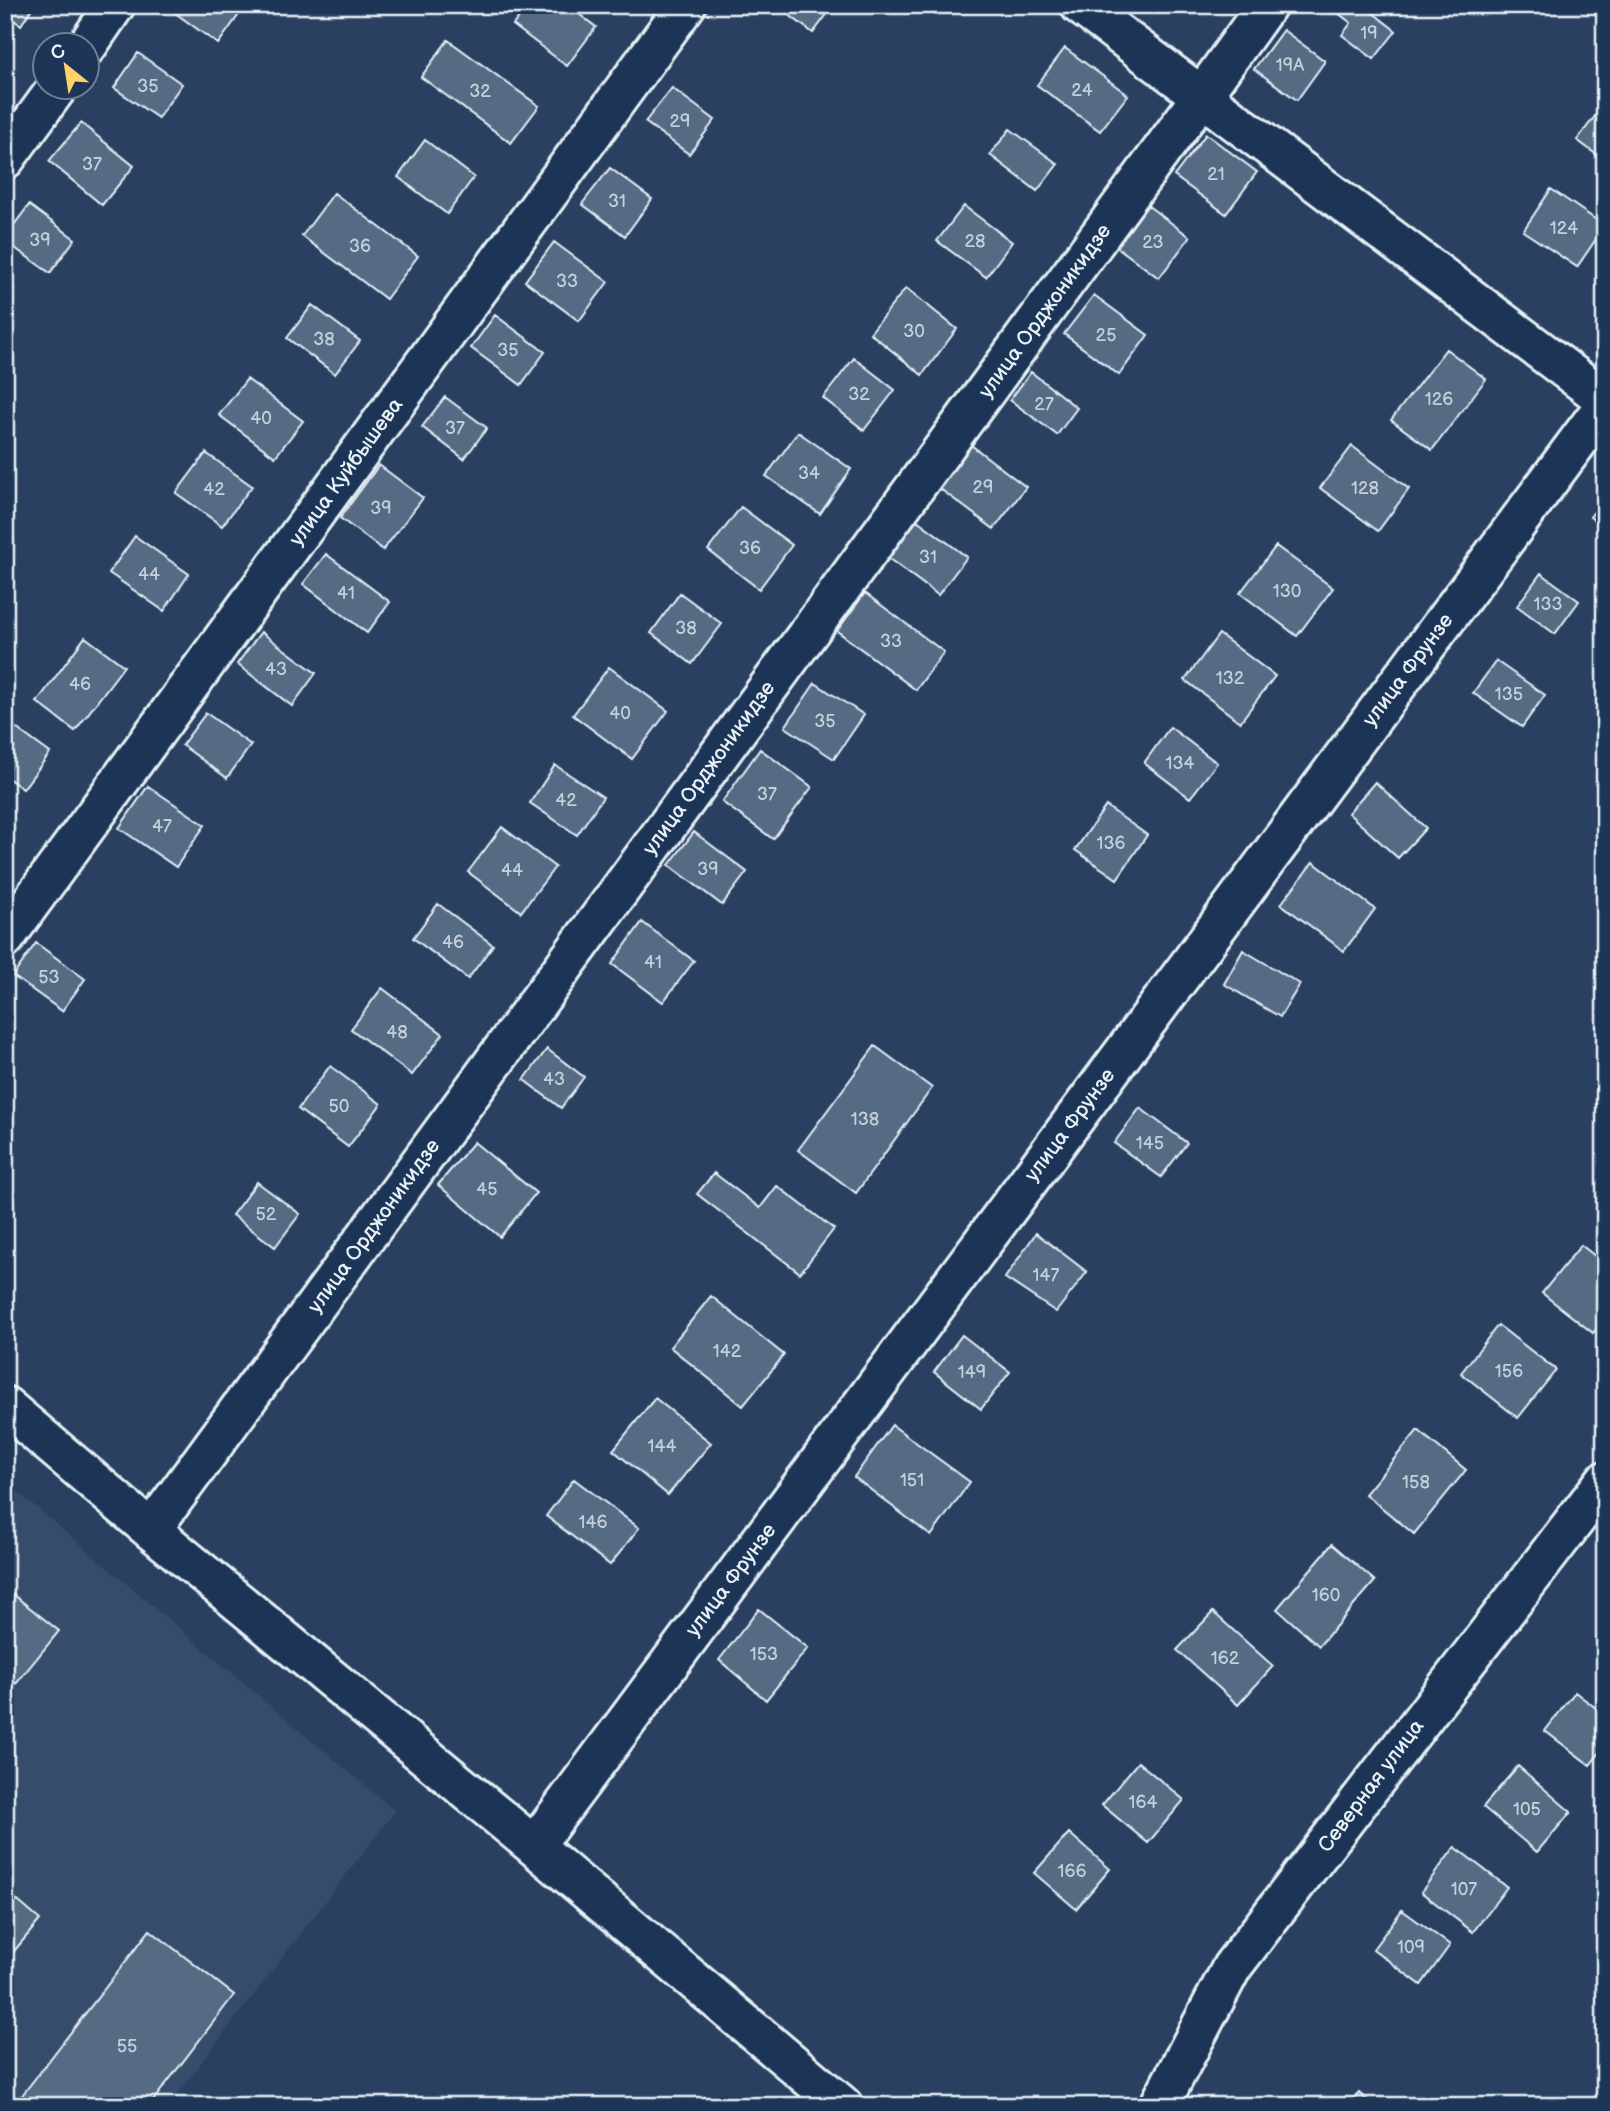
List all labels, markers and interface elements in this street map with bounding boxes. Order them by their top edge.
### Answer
house number: 19 [1360,23,1378,44]
north arrow [32,32,102,102]
text: С [47,39,70,66]
house number: 19А [1276,55,1304,76]
house number: 35 [137,76,159,97]
house number: 24 [1071,80,1093,101]
house number: 32 [469,81,491,102]
house number: 29 [669,111,691,132]
house number: 37 [82,154,102,175]
house number: 21 [1207,164,1225,185]
house number: 31 [608,191,626,212]
house number: 124 [1550,218,1578,239]
street label: улица Орджоникидзе [973,219,1117,403]
house number: 39 [29,230,51,251]
house number: 28 [964,231,986,252]
house number: 23 [1142,232,1164,253]
house number: 36 [349,236,371,257]
house number: 33 [556,271,578,292]
house number: 30 [903,321,925,342]
house number: 25 [1096,325,1116,346]
house number: 38 [313,329,335,350]
house number: 35 [497,340,519,361]
house number: 32 [848,384,870,405]
house number: 126 [1425,389,1453,410]
street label: улица Куйбышева [284,393,408,551]
house number: 27 [1034,394,1054,415]
house number: 40 [250,408,272,429]
house number: 37 [445,418,465,439]
house number: 34 [798,463,820,484]
house number: 29 [972,477,994,498]
house number: 128 [1351,478,1379,499]
house number: 42 [203,479,225,500]
house number: 39 [370,498,392,519]
house number: 36 [739,538,761,559]
house number: 31 [919,547,937,568]
house number: 44 [138,564,160,585]
house number: 130 [1273,581,1301,602]
house number: 41 [337,583,355,604]
house number: 133 [1533,594,1563,615]
street label: улица Фрунзе [1357,608,1459,732]
house number: 38 [675,618,697,639]
house number: 33 [880,631,902,652]
house number: 43 [265,659,287,680]
house number: 132 [1216,668,1245,689]
house number: 46 [69,674,91,695]
street label: улица Орджоникидзе [637,676,781,860]
house number: 135 [1495,684,1523,705]
house number: 40 [609,703,631,724]
house number: 35 [814,711,836,732]
house number: 134 [1165,753,1195,774]
house number: 37 [757,784,777,805]
house number: 42 [555,790,577,811]
house number: 47 [152,816,172,837]
house number: 136 [1096,833,1126,854]
house number: 39 [697,859,719,880]
house number: 44 [501,860,523,881]
house number: 46 [442,932,464,953]
house number: 41 [644,952,662,973]
house number: 53 [38,967,60,988]
house number: 48 [386,1022,408,1043]
street label: улица Фрунзе [1019,1063,1121,1187]
house number: 43 [543,1069,565,1090]
house number: 50 [329,1096,349,1117]
house number: 138 [851,1109,879,1130]
house number: 145 [1136,1133,1164,1154]
street label: улица Орджоникидзе [302,1134,446,1318]
house number: 45 [476,1179,498,1200]
house number: 52 [256,1204,277,1225]
house number: 147 [1033,1265,1060,1286]
house number: 142 [713,1341,742,1362]
house number: 156 [1495,1361,1523,1382]
house number: 149 [958,1362,986,1383]
house number: 144 [648,1436,676,1457]
house number: 151 [900,1470,924,1491]
house number: 158 [1402,1472,1430,1493]
house number: 146 [579,1512,607,1533]
street label: улица Фрунзе [680,1518,782,1642]
house number: 160 [1312,1585,1340,1606]
house number: 153 [750,1644,778,1665]
house number: 162 [1211,1648,1240,1669]
street label: Северная улица [1313,1714,1430,1857]
house number: 164 [1129,1792,1157,1813]
house number: 105 [1513,1799,1541,1820]
house number: 166 [1058,1861,1086,1882]
house number: 107 [1451,1879,1477,1900]
house number: 109 [1397,1937,1425,1958]
house number: 55 [117,2036,137,2057]

